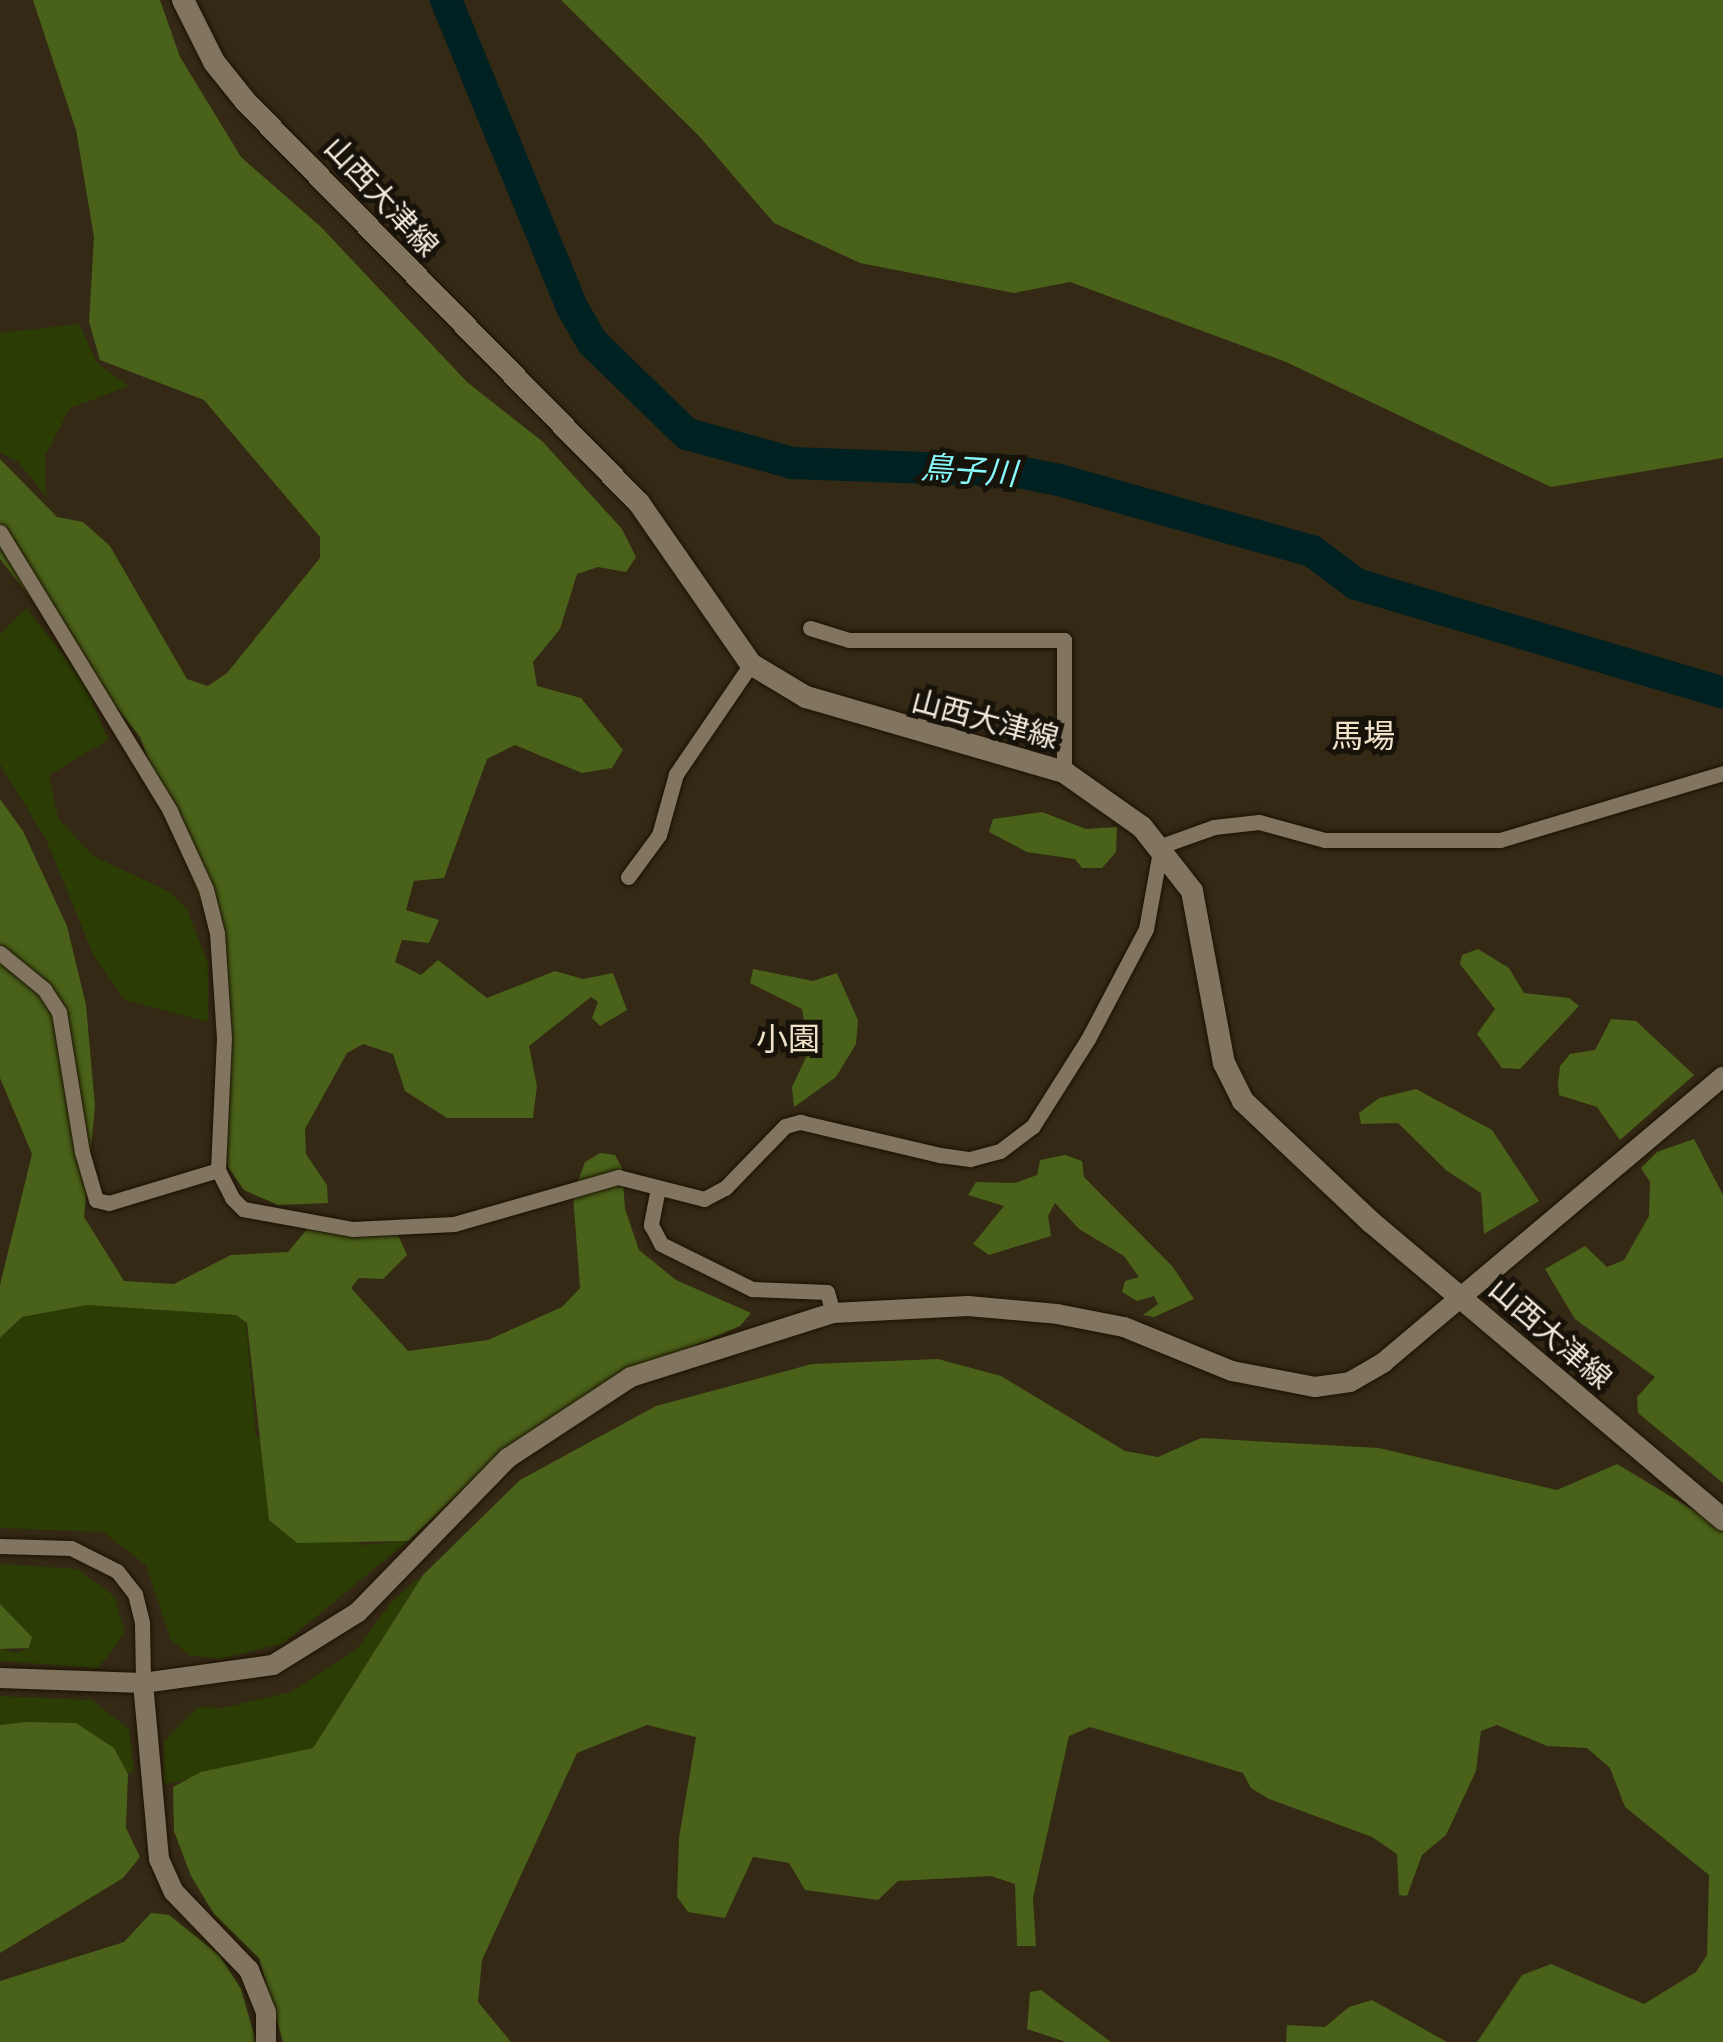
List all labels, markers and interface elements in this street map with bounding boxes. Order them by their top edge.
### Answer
street label: 山西大津線 [317,130,445,264]
water label: 鳥子川 [920,448,1018,494]
street label: 山西大津線 [908,683,1062,757]
district label: 馬場 [1331,717,1395,755]
district label: 小園 [756,1020,820,1058]
street label: 山西大津線 [1482,1271,1618,1397]

